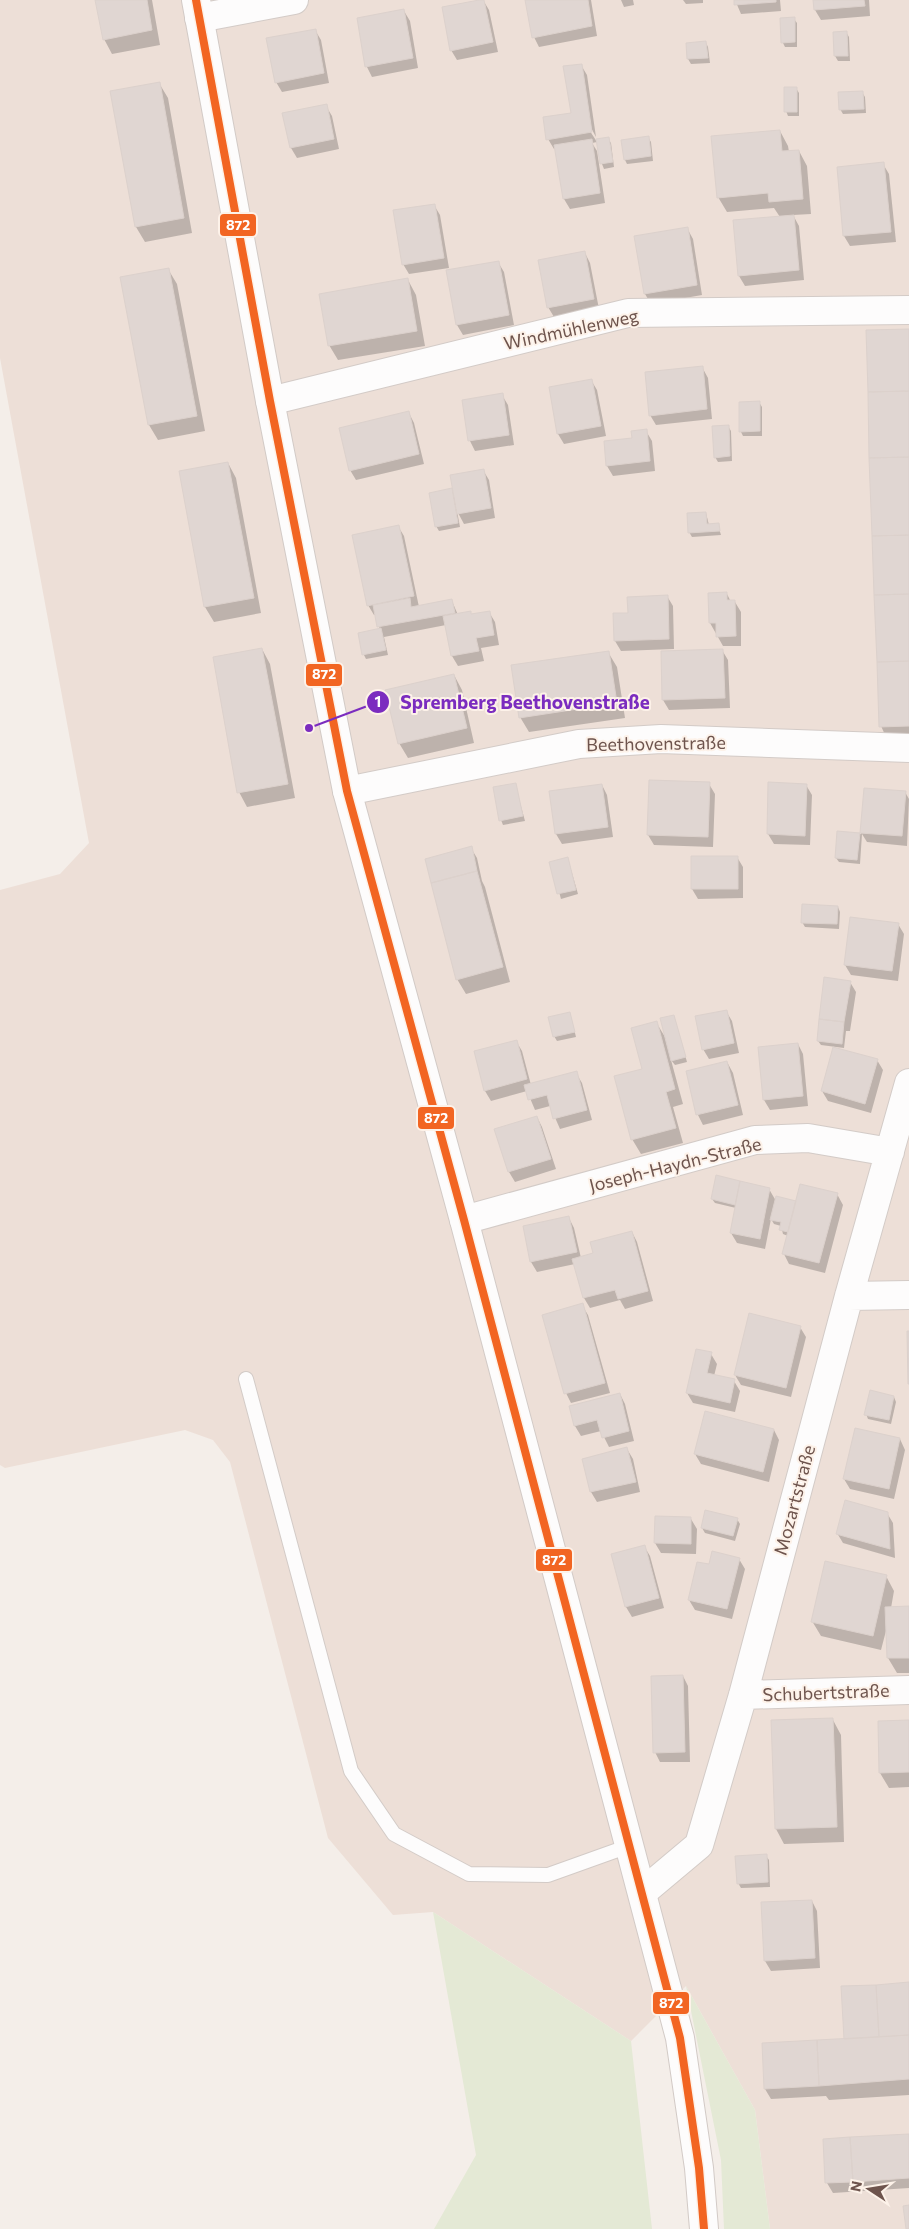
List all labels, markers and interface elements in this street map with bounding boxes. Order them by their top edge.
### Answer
line badge: 872 [219,213,257,237]
text: 872 [226,216,250,233]
street label: Windmühlenweg [502,304,641,354]
line badge: 872 [305,663,343,687]
text: 872 [312,665,336,682]
callout: Spremberg Beethovenstraße [365,685,660,719]
text: Spremberg Beethovenstraße [400,690,650,713]
text: 1 [375,692,381,710]
street label: Beethovenstraße [586,731,726,755]
line badge: 872 [417,1106,455,1130]
text: 872 [424,1109,448,1126]
street label: Joseph-Haydn-Straße [587,1132,763,1196]
street label: Mozartstraße [769,1442,819,1558]
line badge: 872 [535,1548,573,1572]
text: 872 [542,1551,566,1568]
street label: Schubertstraße [762,1679,890,1705]
line badge: 872 [652,1991,690,2015]
text: 872 [659,1994,683,2011]
north arrow [844,2164,894,2214]
text: N [846,2179,865,2193]

